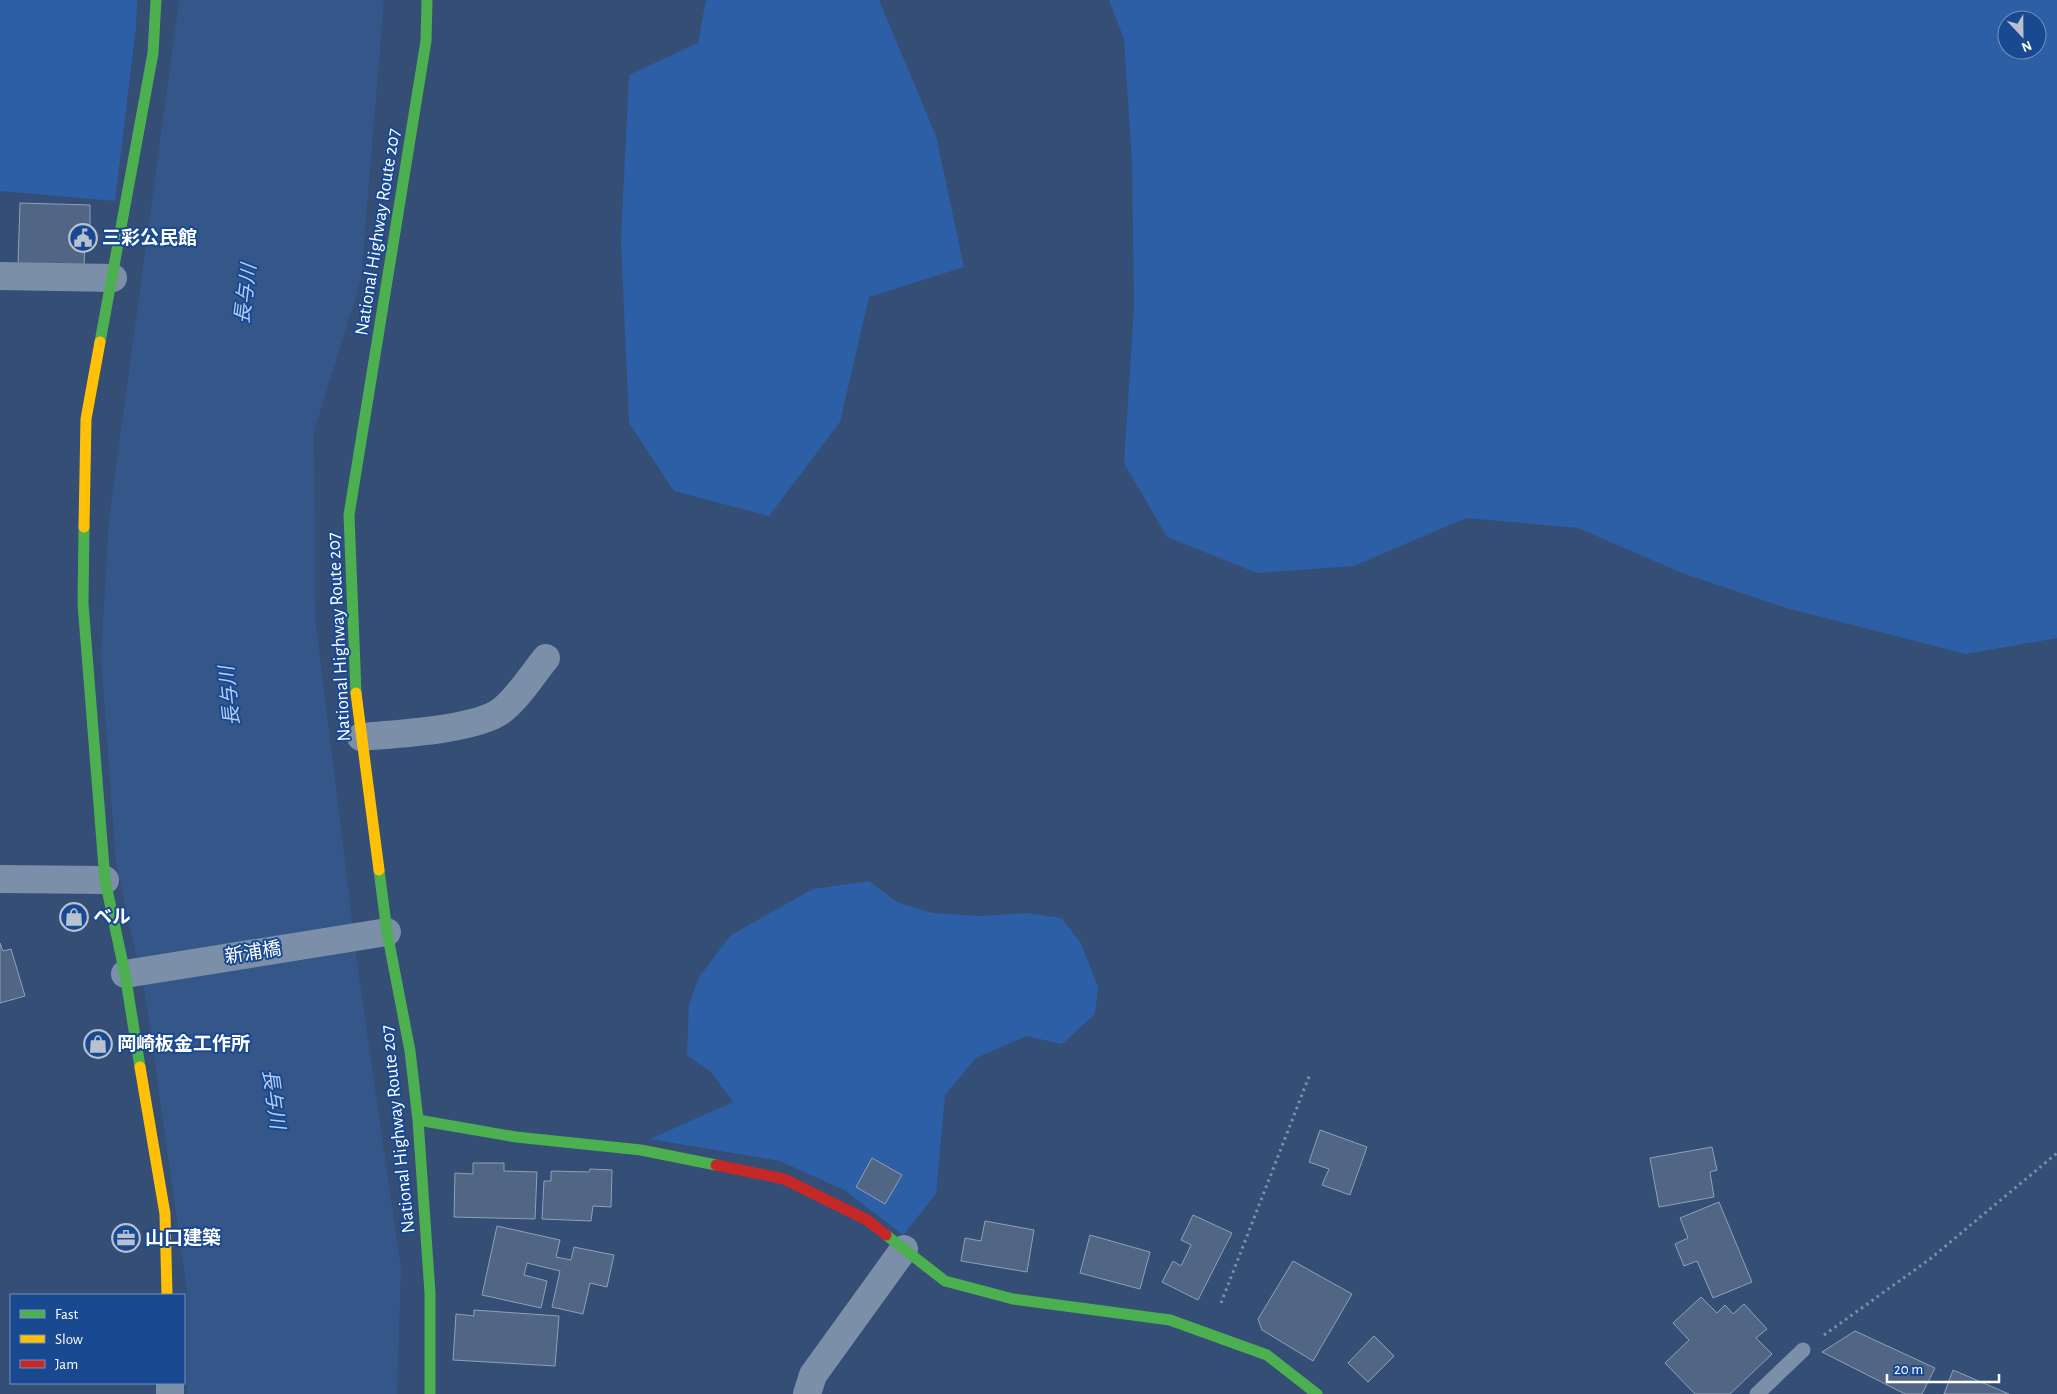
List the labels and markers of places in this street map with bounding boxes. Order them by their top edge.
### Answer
public building icon: 三彩公民館 [68,223,98,253]
place label: 三彩公民館 [102,228,197,248]
shop icon: ベル [59,902,89,932]
place label: ベル [93,908,131,927]
shop icon: 岡崎板金工作所 [83,1029,113,1059]
place label: 岡崎板金工作所 [117,1033,250,1054]
office icon: 山口建築 [111,1223,141,1253]
place label: 山口建築 [145,1227,221,1248]

